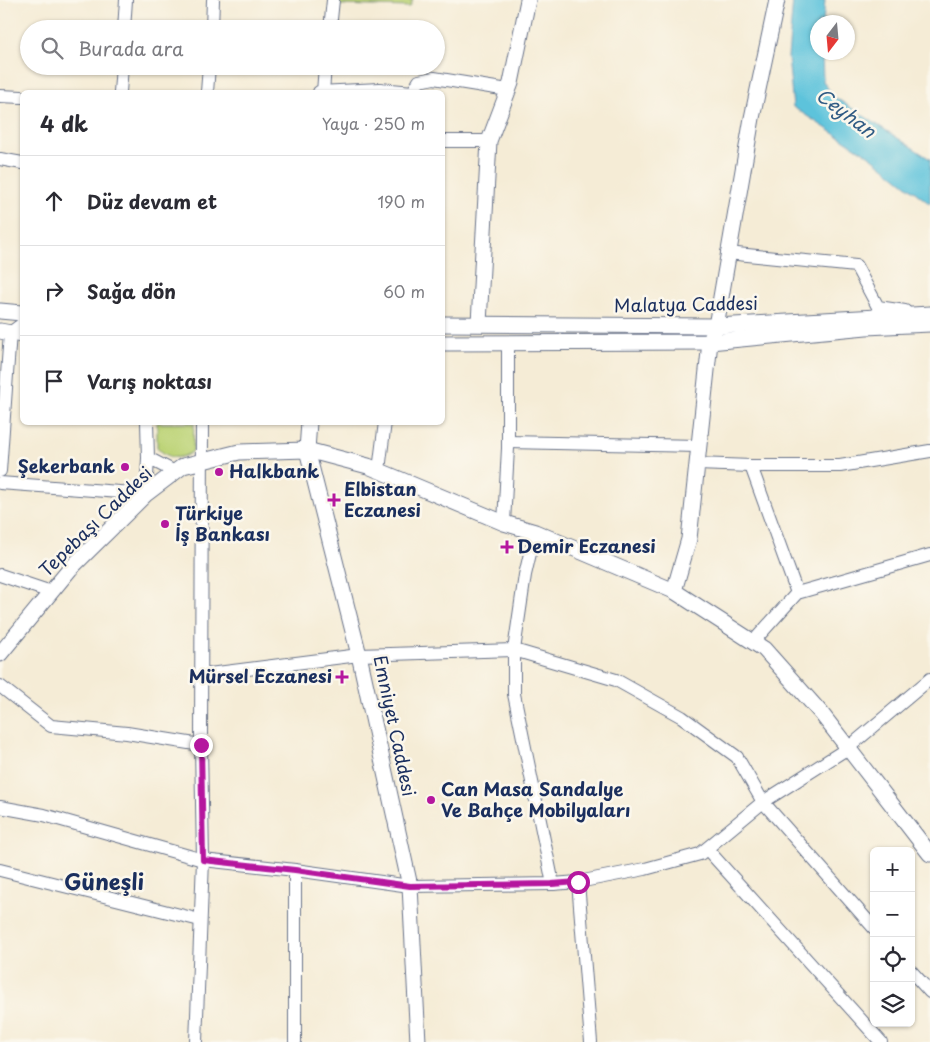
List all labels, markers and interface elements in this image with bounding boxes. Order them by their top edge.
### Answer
north arrow [810,15,855,60]
search box [20,20,445,75]
icon: search [38,34,66,62]
text: Burada ara [78,34,183,62]
water label: Ceyhan [811,81,883,145]
text: 4 dk [40,107,88,139]
text: Yaya · 250 m [322,111,425,135]
icon: ahead [40,187,68,215]
text: Düz devam et [87,187,217,215]
text: 190 m [377,189,425,213]
icon: right [40,277,68,305]
text: Sağa dön [87,277,176,305]
text: 60 m [383,279,425,303]
street label: Malatya Caddesi [614,289,758,318]
icon: arrive [40,367,68,395]
text: Varış noktası [87,367,212,395]
place label: Şekerbank [18,452,115,479]
place label: Halkbank [229,457,319,484]
street label: Tepebaşı Caddesi [32,460,158,582]
marker: Şekerbank [119,461,131,473]
marker: Halkbank [213,466,225,478]
place label: Elbistan Eczanesi [344,475,421,523]
marker: Elbistan Eczanesi [328,494,340,506]
place label: Türkiye İş Bankası [175,499,270,547]
marker: Türkiye İş Bankası [159,518,171,530]
place label: Demir Eczanesi [517,532,656,559]
marker: Demir Eczanesi [501,541,513,553]
street label: Emniyet Caddesi [367,653,424,799]
place label: Mürsel Eczanesi [189,662,332,689]
marker: Mürsel Eczanesi [336,671,348,683]
route end [190,734,213,757]
place label: Can Masa Sandalye Ve Bahçe Mobilyaları [441,775,630,823]
marker: Can Masa Sandalye Ve Bahçe Mobilyaları [425,794,437,806]
map controls [870,847,915,1027]
button: + [870,847,915,892]
district label: Güneşli [64,864,144,897]
route start [567,871,590,894]
button: − [870,892,915,937]
button: locate [870,937,915,982]
button: layers [870,982,915,1027]

